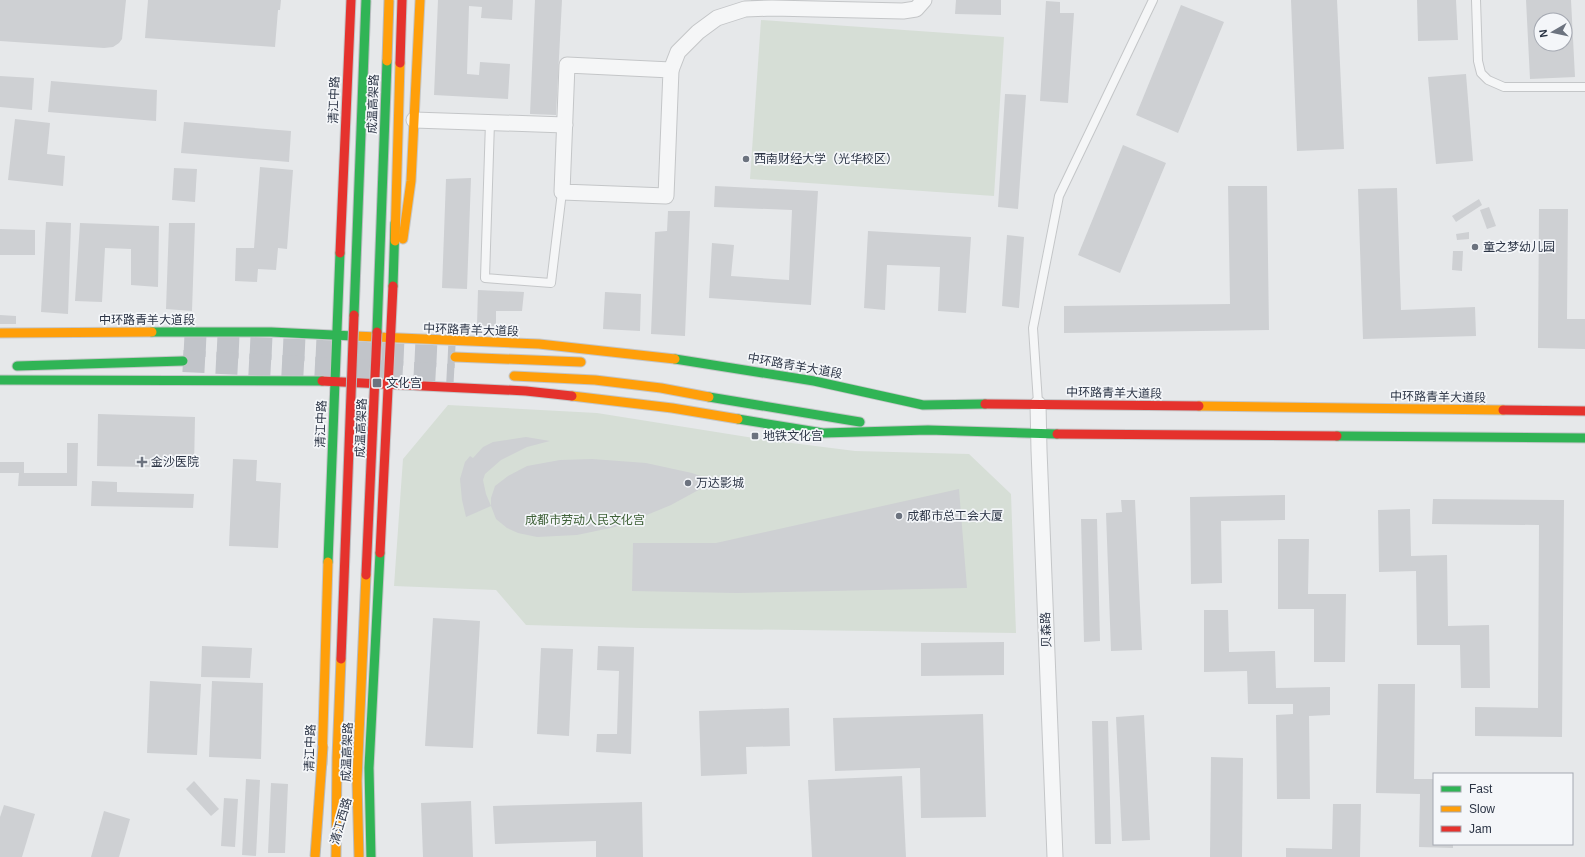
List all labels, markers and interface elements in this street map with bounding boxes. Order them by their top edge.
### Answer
north arrow [1533,12,1573,52]
text: N [1537,29,1550,38]
street label: 成温高架路 [365,74,381,134]
street label: 清江中路 [326,76,342,124]
place label: 西南财经大学（光华校区） [754,152,898,166]
marker: 西南财经大学（光华校区） [741,154,751,164]
place label: 童之梦幼儿园 [1483,240,1555,254]
marker: 童之梦幼儿园 [1470,242,1480,252]
street label: 中环路青羊大道段 [99,313,195,327]
street label: 中环路青羊大道段 [423,321,519,339]
street label: 中环路青羊大道段 [747,351,843,381]
place label: 文化宫 [386,376,422,390]
marker: 文化宫 [371,377,383,389]
street label: 中环路青羊大道段 [1066,385,1162,401]
street label: 中环路青羊大道段 [1390,389,1486,405]
street label: 成温高架路 [353,398,369,458]
street label: 清江中路 [313,400,329,448]
place label: 地铁文化宫 [763,429,823,443]
marker: 地铁文化宫 [750,431,760,441]
place label: 金沙医院 [151,455,199,469]
marker: 金沙医院 [136,456,148,468]
place label: 万达影城 [696,476,744,490]
marker: 万达影城 [683,478,693,488]
place label: 成都市总工会大厦 [907,509,1003,523]
marker: 成都市总工会大厦 [894,511,904,521]
park label: 成都市劳动人民文化宫 [525,513,645,527]
street label: 贝森路 [1038,612,1054,648]
street label: 成温高架路 [339,722,355,782]
street label: 清江中路 [302,724,318,772]
legend [1433,773,1573,845]
text: Fast [1469,782,1493,796]
street label: 清江西路 [328,796,354,846]
text: Slow [1469,802,1495,816]
text: Jam [1469,822,1492,836]

